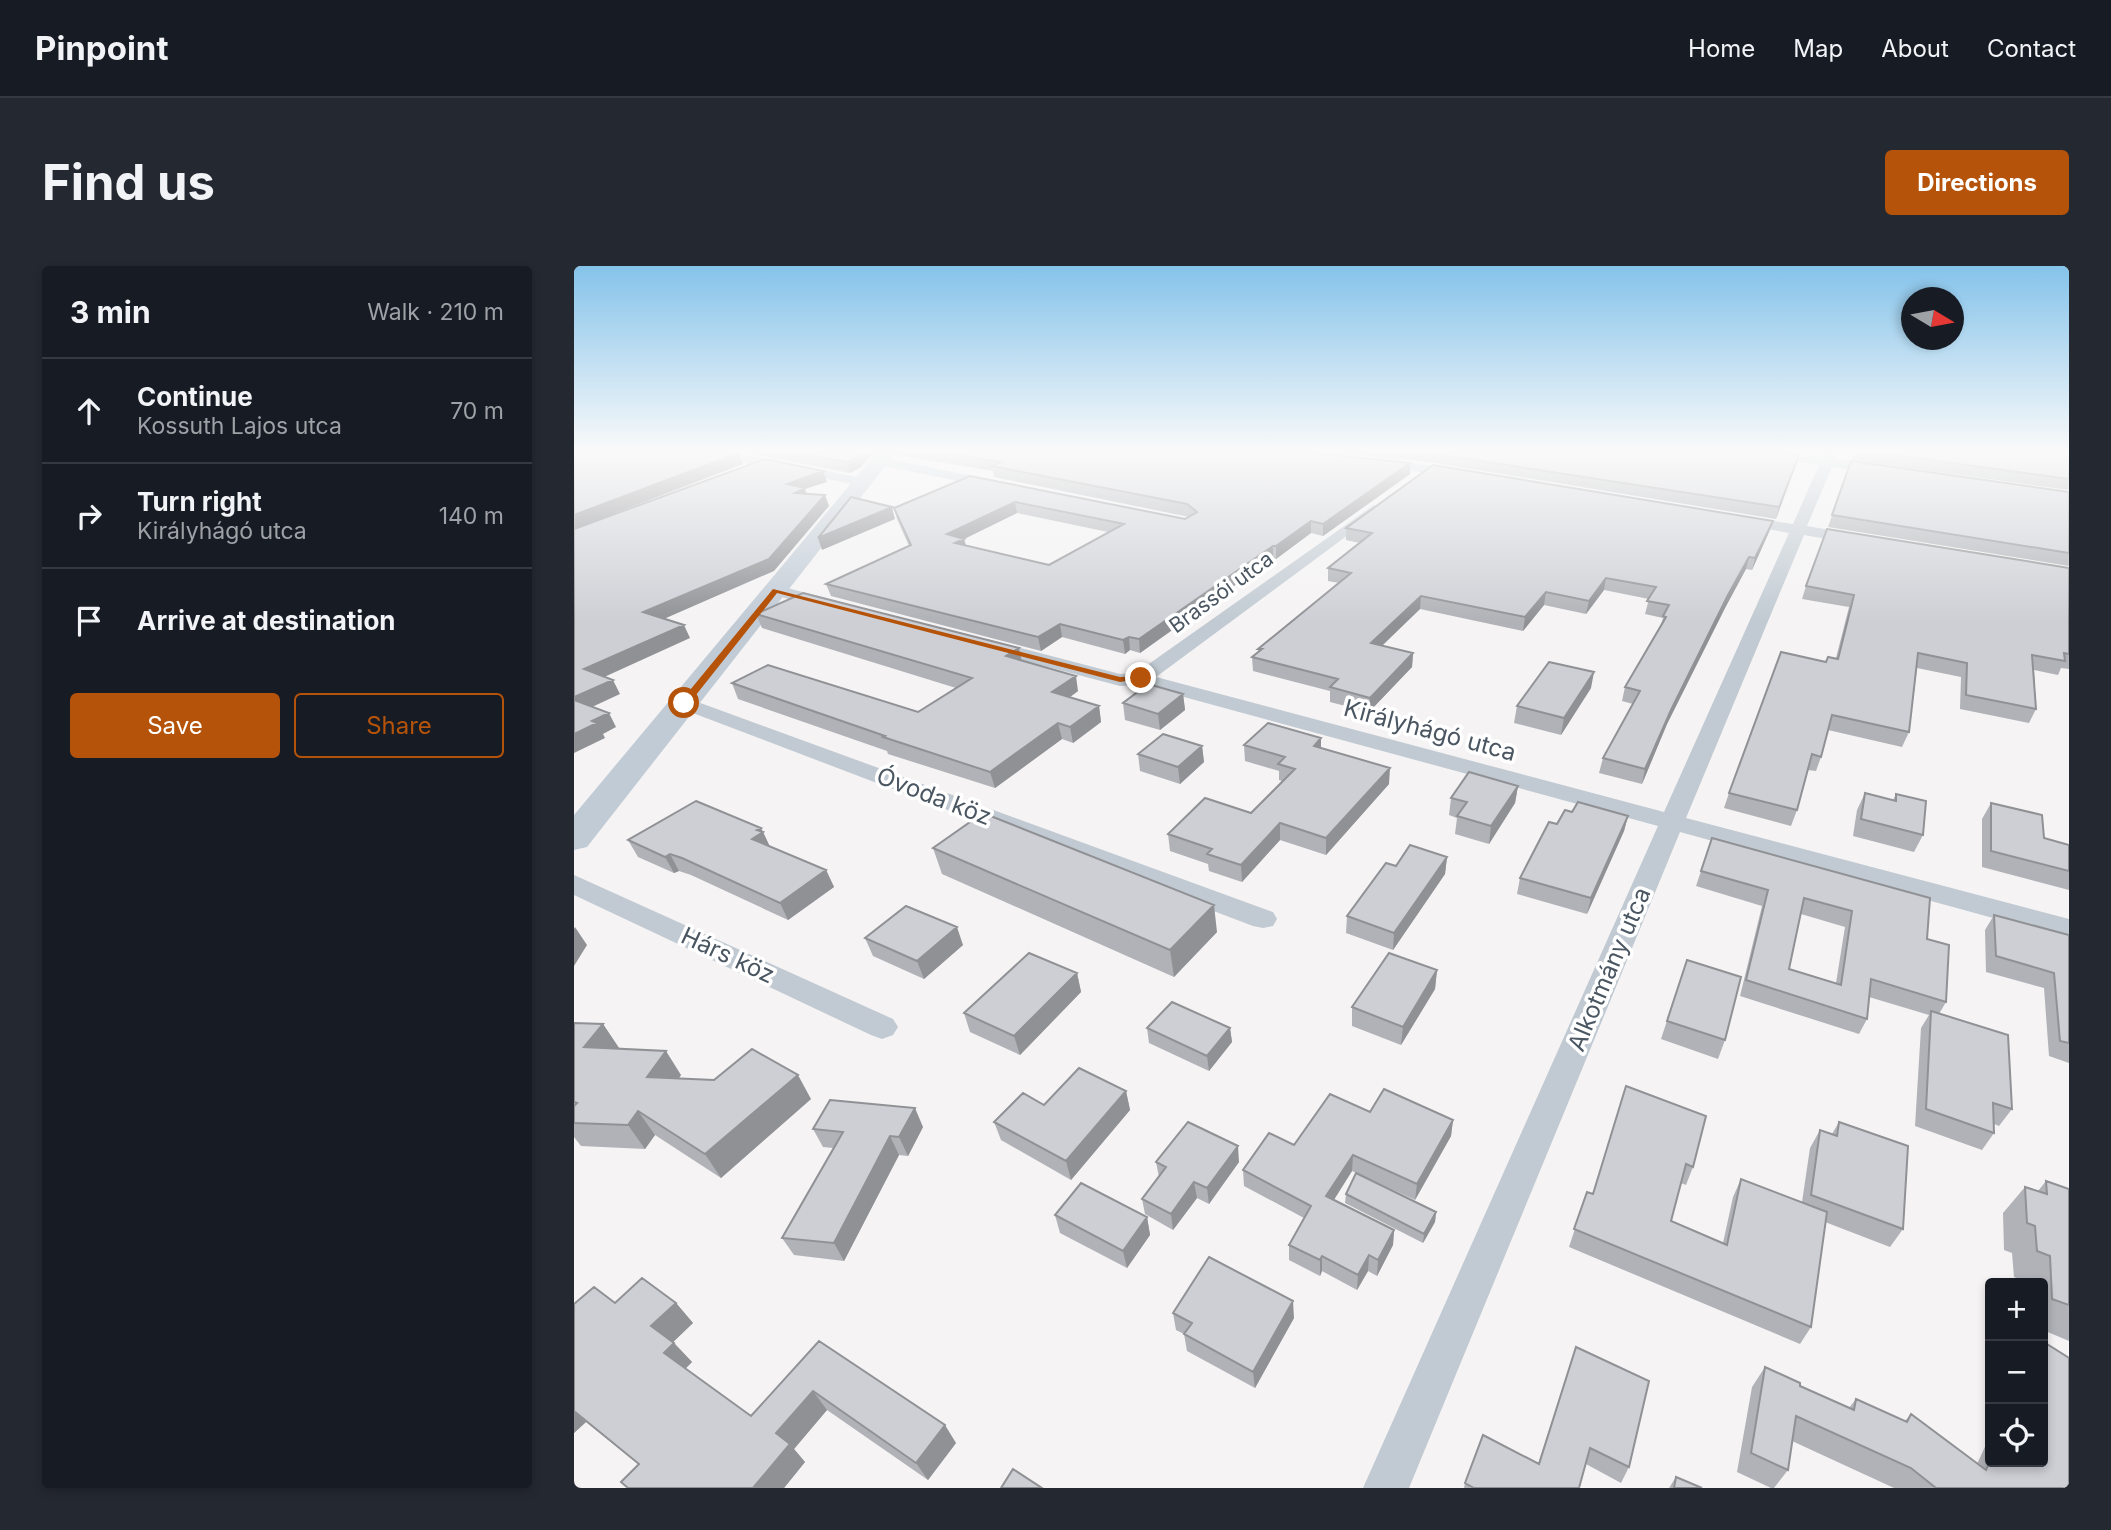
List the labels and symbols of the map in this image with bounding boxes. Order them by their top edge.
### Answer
north arrow [1901,287,1964,350]
street label: Brassói utca [1164,546,1278,638]
route end [1125,662,1156,693]
route start [668,687,699,718]
street label: Királyhágó utca [1341,693,1519,767]
street label: Óvoda köz [873,761,995,831]
street label: Alkotmány utca [1561,883,1657,1055]
street label: Hárs köz [677,921,779,989]

